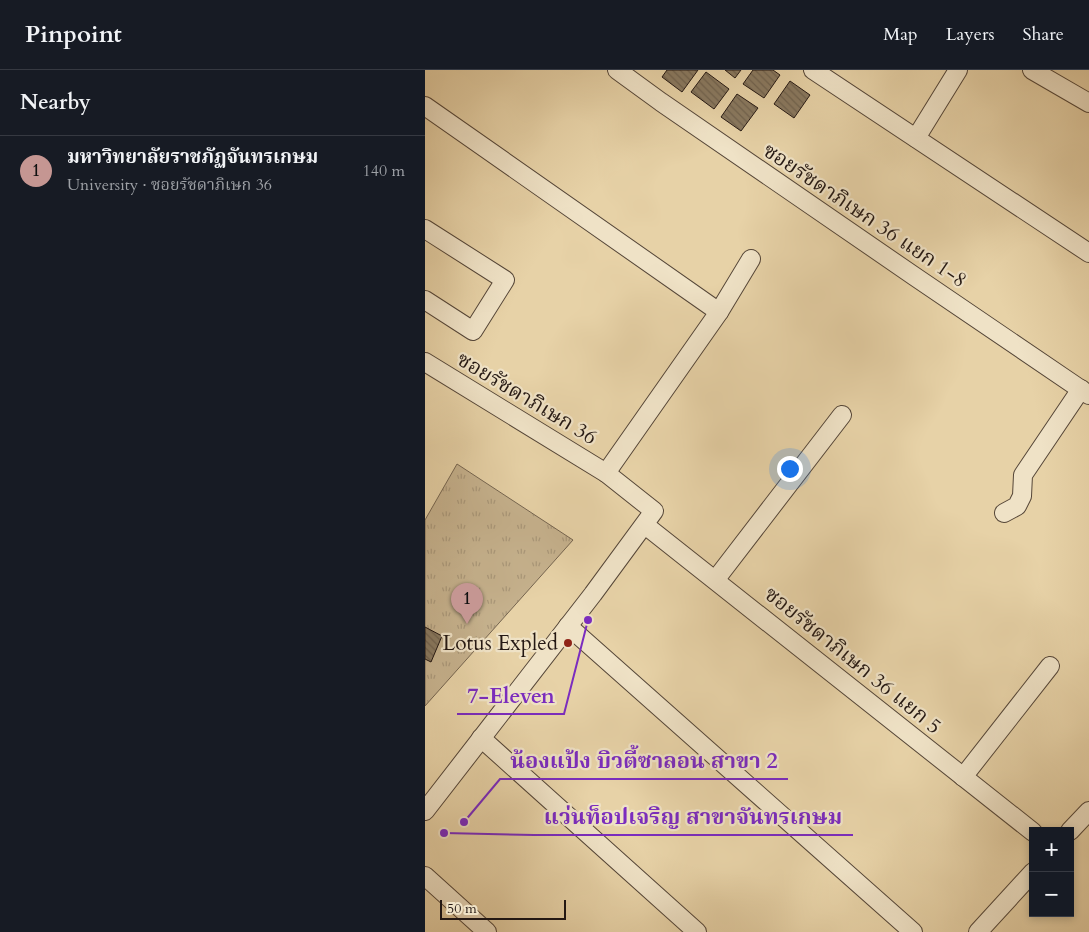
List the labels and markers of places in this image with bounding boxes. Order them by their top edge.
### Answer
pin: 1 [451,583,483,624]
place label: Lotus Expled [443,629,558,658]
marker: Lotus Expled [562,637,574,649]
callout: 7-Eleven [457,677,564,714]
callout: น้องแป้ง บิวตี้ซาลอน สาขา 2 [500,742,788,779]
callout: แว่นท็อปเจริญ สาขาจันทรเกษม [534,798,853,835]

